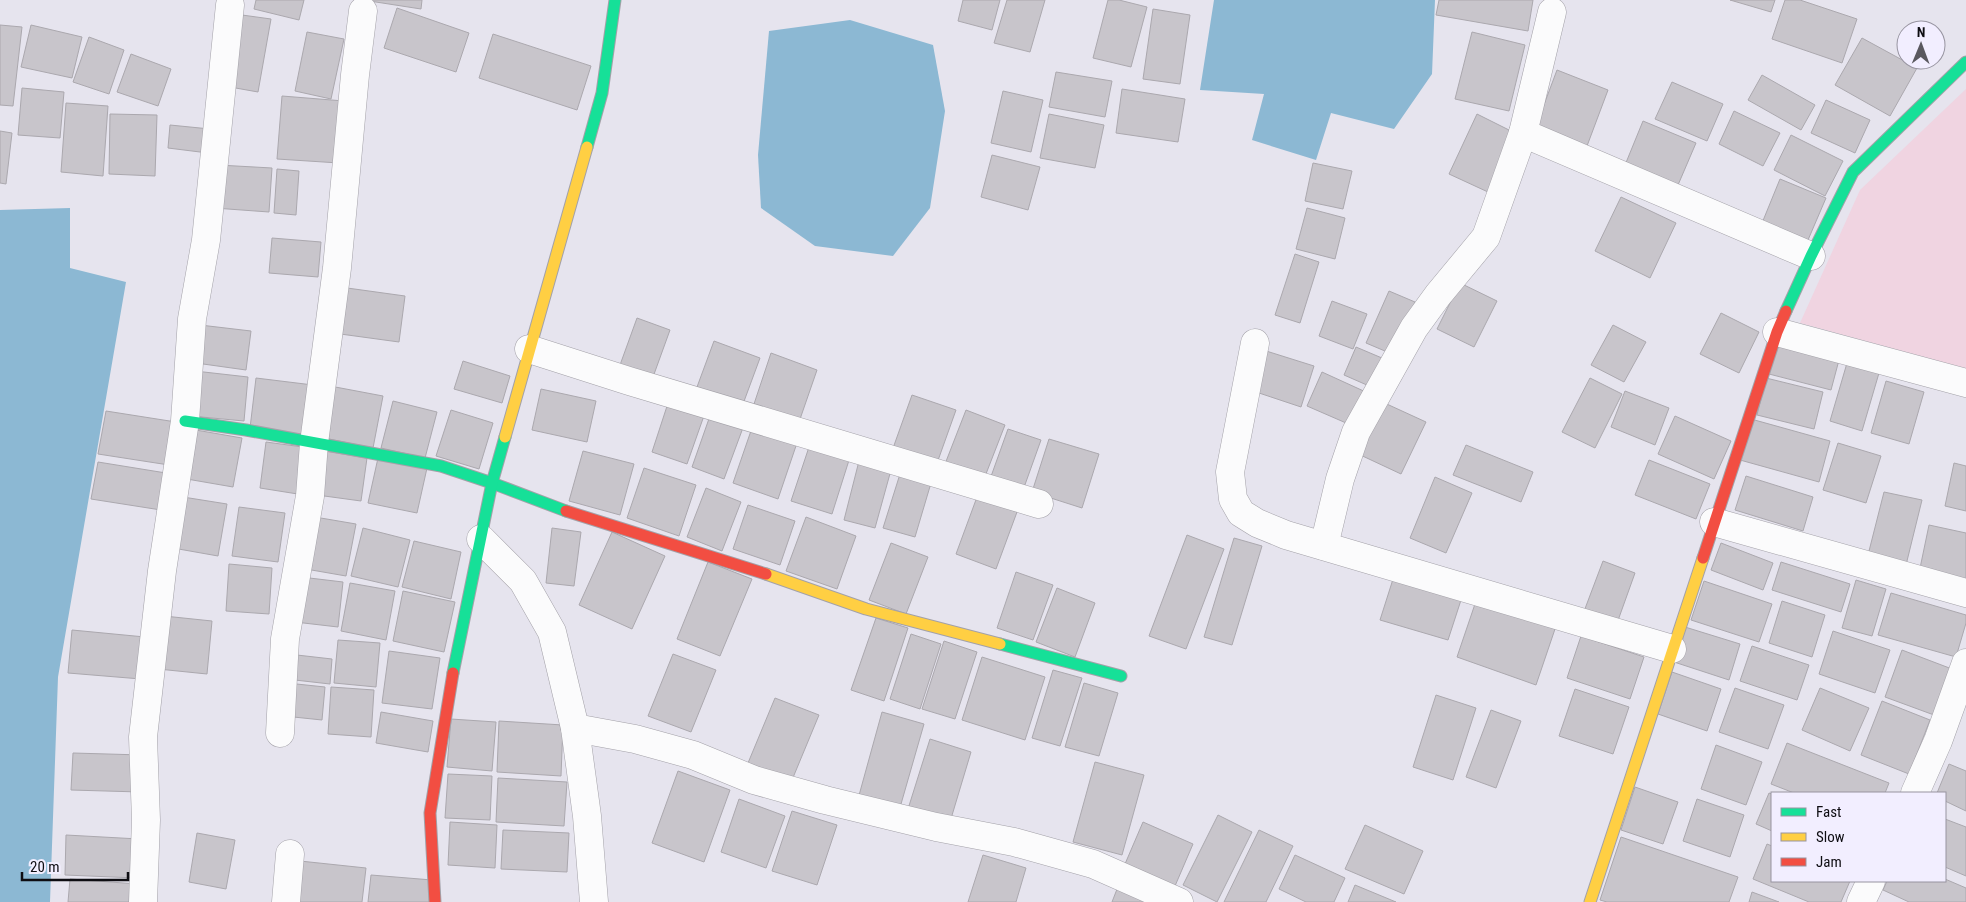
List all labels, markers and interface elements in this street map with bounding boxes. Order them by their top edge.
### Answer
north arrow [1896,20,1946,70]
text: N [1917,24,1926,40]
legend [1771,792,1946,882]
text: Fast [1816,803,1841,821]
text: Slow [1816,828,1845,846]
scale bar [22,850,129,882]
text: Jam [1816,853,1842,871]
text: 20 m [30,858,60,876]

